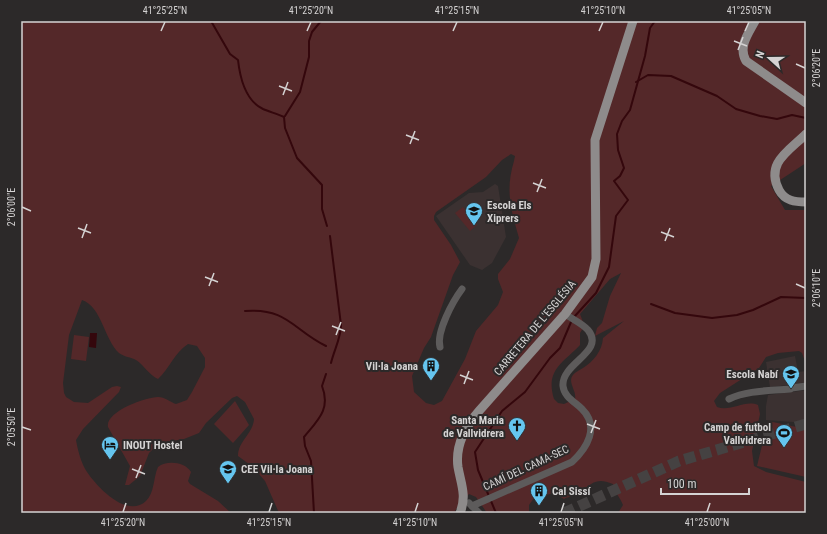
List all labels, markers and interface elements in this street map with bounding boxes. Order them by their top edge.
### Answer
text: 41°25'25"N [143,5,187,16]
text: 41°25'20"N [289,5,333,16]
text: 41°25'15"N [435,5,479,16]
text: 41°25'10"N [581,5,625,16]
text: 41°25'05"N [727,5,771,16]
north arrow [749,38,789,78]
text: N [753,49,767,60]
text: 2°06'20"E [811,49,822,87]
text: 2°06'00"E [6,188,17,226]
place label: Escola Els Xiprers [487,199,532,225]
school or university icon: Escola Els Xiprers [464,201,484,226]
text: 2°06'10"E [811,269,822,307]
street label: CARRETERA DE L'ESGLÉSIA [491,277,579,378]
building icon: Vil·la Joana [421,356,441,381]
place label: Vil·la Joana [366,360,418,373]
school or university icon: Escola Nabí [781,364,801,389]
place label: Escola Nabí [726,368,779,381]
text: 2°05'50"E [6,408,17,446]
place label: Santa Maria de Vallvidrera [443,414,504,440]
church icon: Santa Maria de Vallvidrera [507,416,527,441]
place label: Camp de futbol Vallvidrera [704,421,771,447]
sports icon: Camp de futbol Vallvidrera [774,423,794,448]
hotel icon: INOUT Hostel [100,435,120,460]
place label: INOUT Hostel [123,439,183,452]
street label: CAMÍ DEL CAMA-SEC [481,442,571,494]
school or university icon: CEE Vil·la Joana [218,459,238,484]
place label: CEE Vil·la Joana [241,463,313,476]
scale bar [661,470,749,496]
text: 100 m [667,477,697,491]
building icon: Cal Sissí [529,481,549,506]
place label: Cal Sissí [552,485,591,498]
text: 41°25'20"N [101,517,145,528]
text: 41°25'15"N [247,517,291,528]
text: 41°25'10"N [393,517,437,528]
text: 41°25'05"N [539,517,583,528]
text: 41°25'00"N [685,517,729,528]

